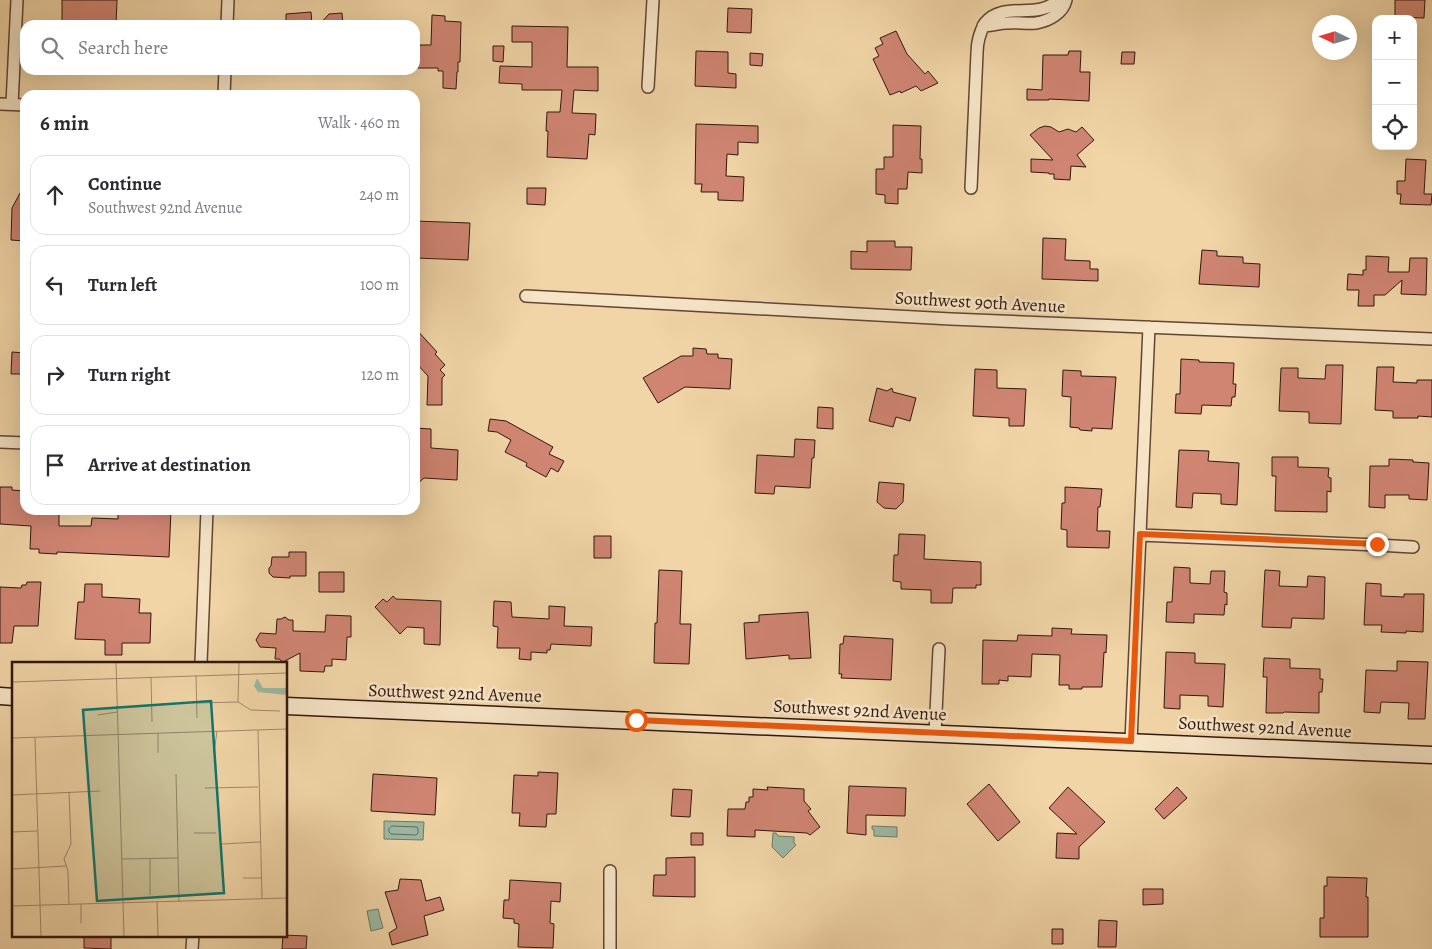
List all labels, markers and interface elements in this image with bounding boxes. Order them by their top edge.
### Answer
north arrow [1312,15,1357,60]
map controls [1372,15,1417,150]
button: + [1372,15,1417,60]
search box [20,20,420,75]
icon: search [38,34,66,62]
text: Search here [78,35,168,61]
button: − [1372,60,1417,105]
button: locate [1372,105,1417,150]
text: 6 min [40,109,89,137]
text: Walk · 460 m [318,112,400,134]
text: Continue [88,171,162,197]
icon: ahead [41,181,69,209]
text: 240 m [359,184,399,206]
text: Southwest 92nd Avenue [88,197,242,219]
icon: left [41,271,69,299]
text: Turn left [88,272,157,298]
text: 100 m [360,274,399,296]
street label: Southwest 90th Avenue [894,286,1066,318]
icon: right [41,361,69,389]
text: Turn right [88,362,170,388]
text: 120 m [361,364,399,386]
icon: arrive [41,451,69,479]
text: Arrive at destination [88,452,251,478]
route end [1366,533,1389,556]
inset map [12,662,288,936]
street label: Southwest 92nd Avenue [368,678,542,708]
street label: Southwest 92nd Avenue [773,693,947,727]
route start [625,709,648,732]
street label: Southwest 92nd Avenue [1178,710,1352,744]

